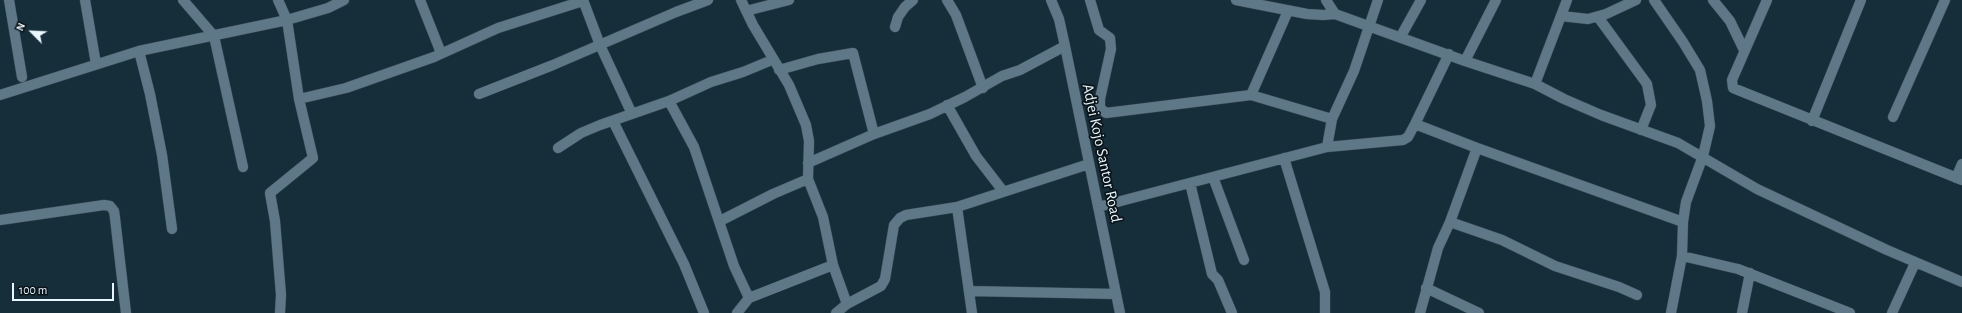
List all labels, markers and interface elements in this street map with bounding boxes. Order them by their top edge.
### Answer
north arrow [12,12,52,52]
text: N [14,21,27,33]
street label: Adjei Kojo Santor Road [1078,82,1126,224]
scale bar [14,275,116,301]
text: 100 m [19,284,47,296]

